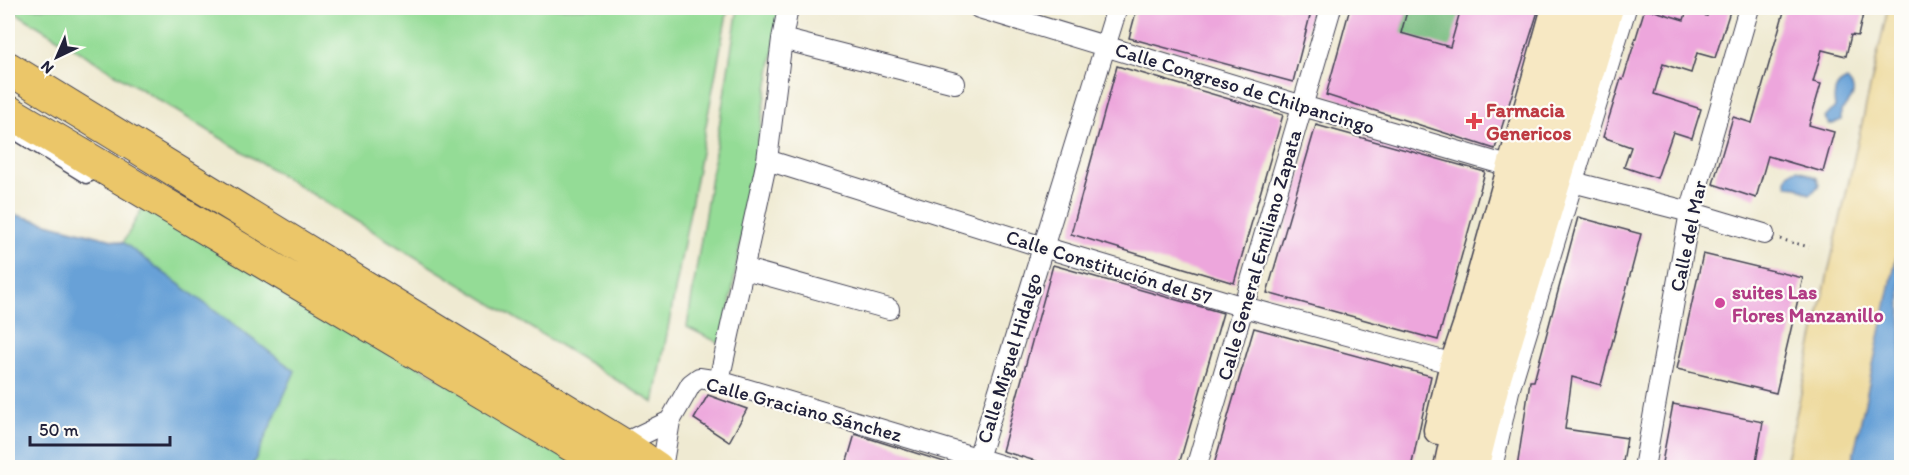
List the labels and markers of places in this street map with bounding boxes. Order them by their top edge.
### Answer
place label: Farmacia Genericos [1486,98,1571,145]
marker: Farmacia Genericos [1467,114,1481,128]
place label: suites Las Flores Manzanillo [1732,280,1884,327]
marker: suites Las Flores Manzanillo [1713,296,1727,310]

